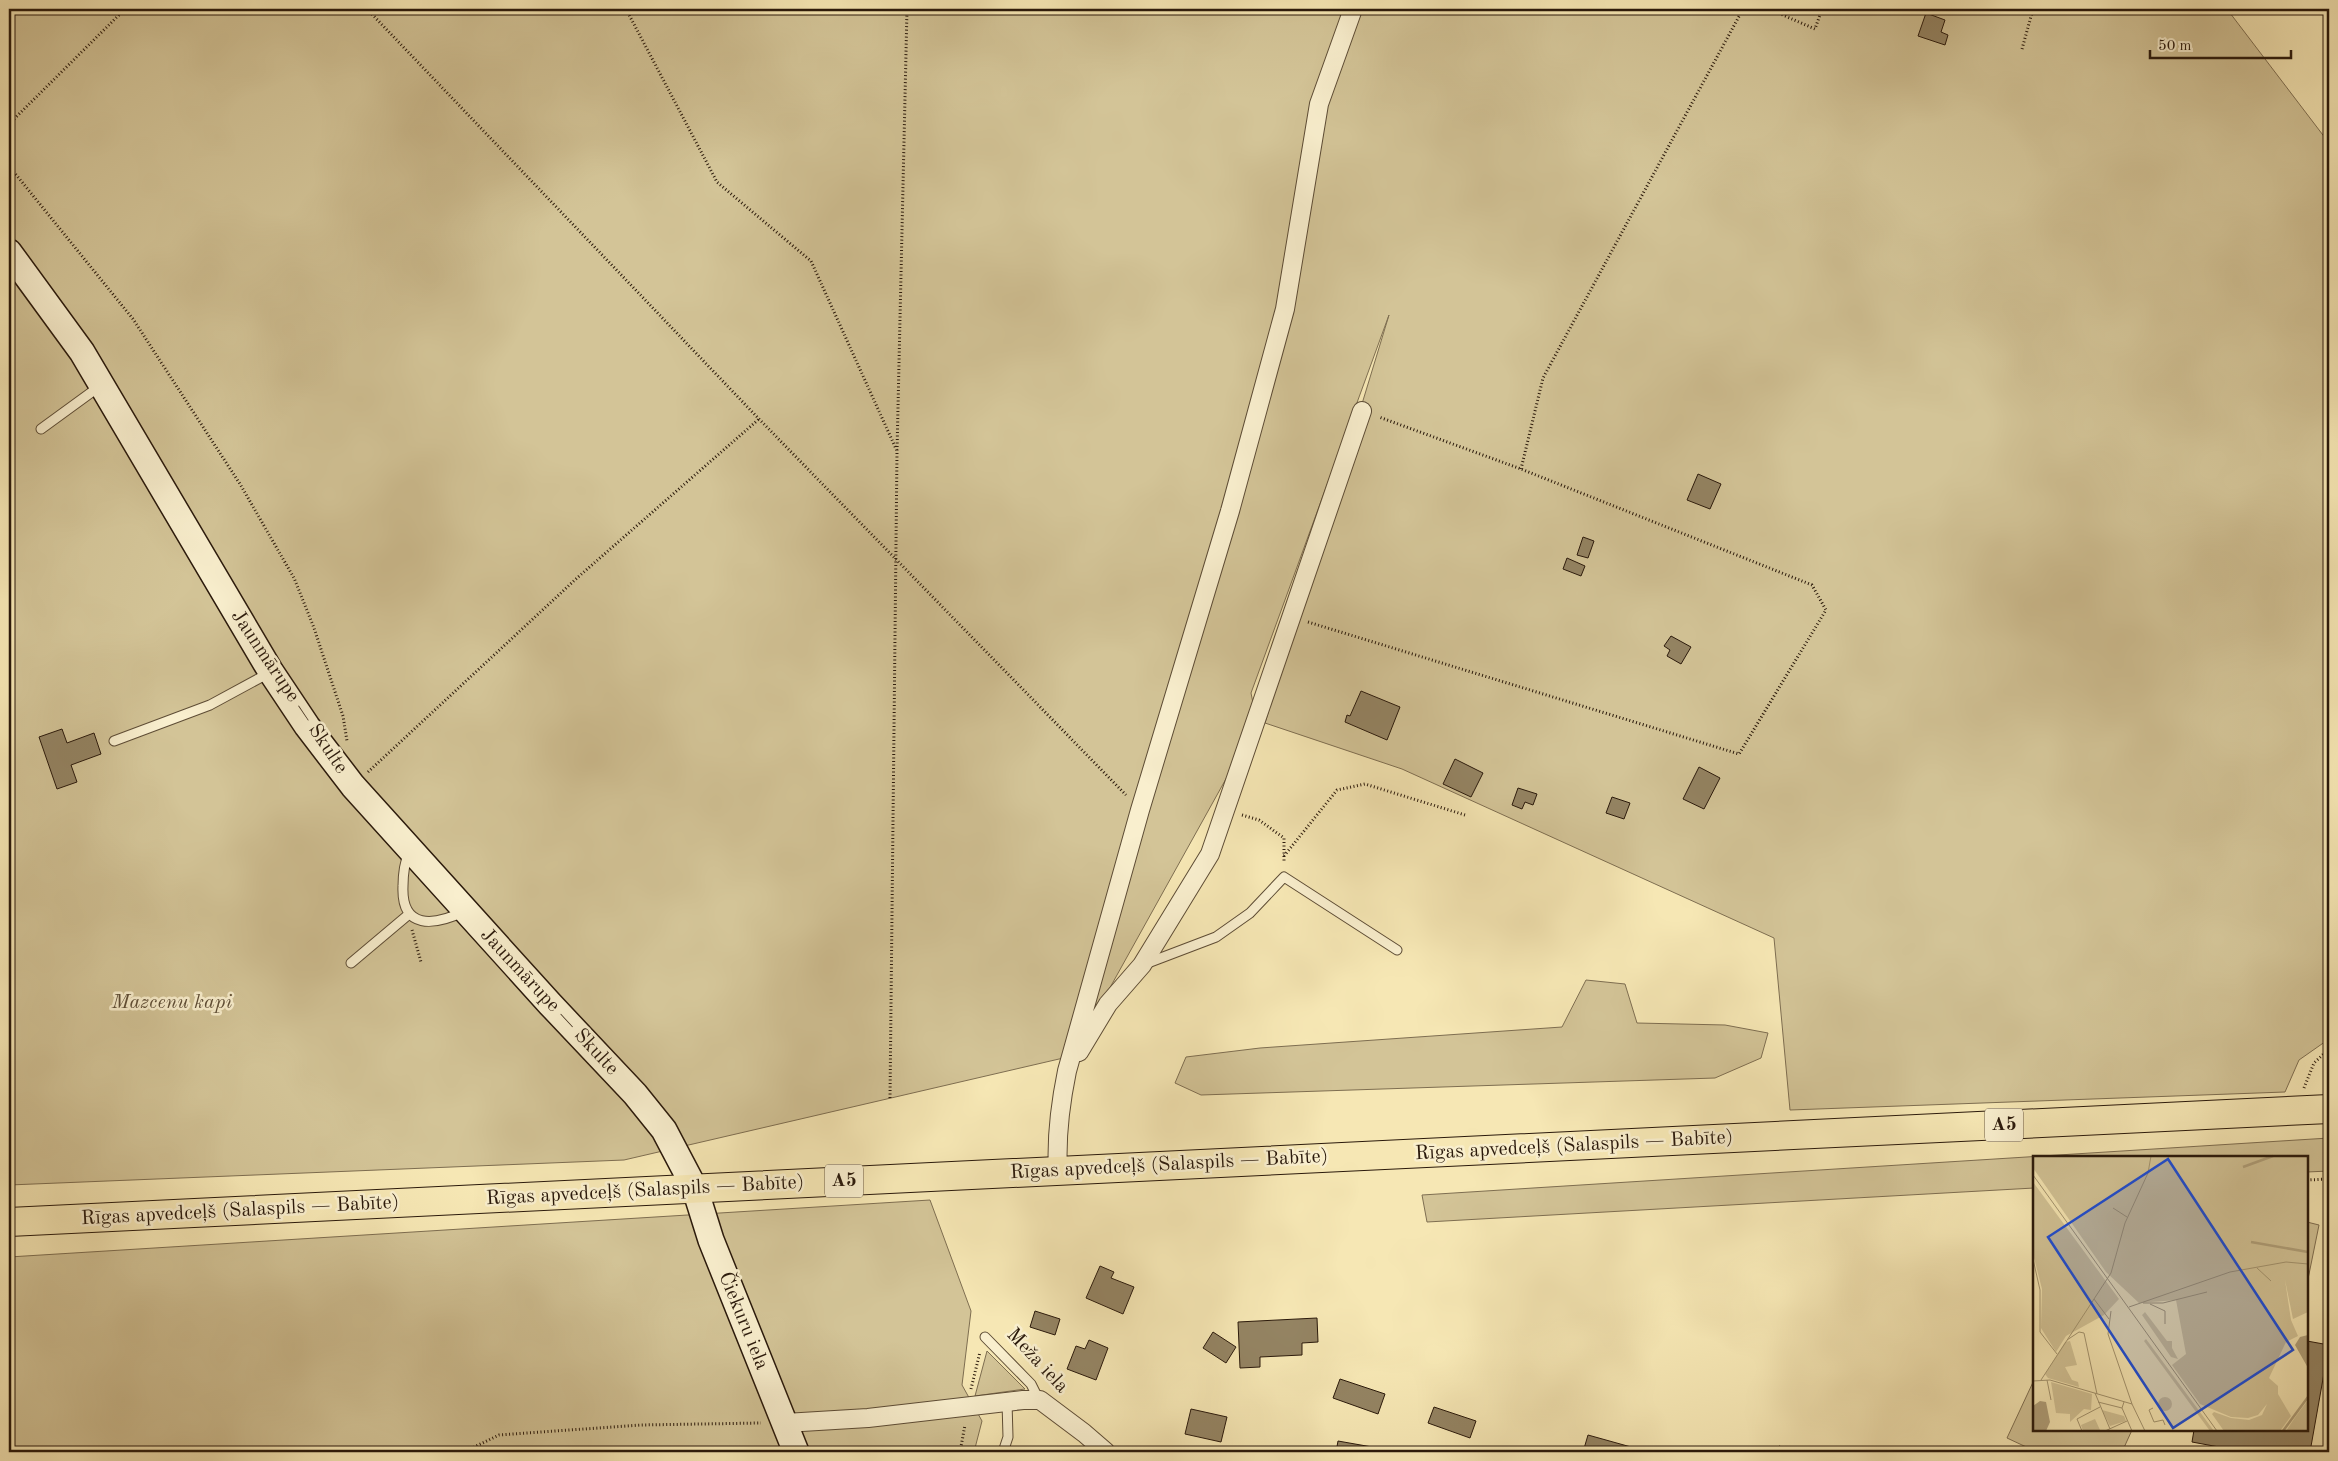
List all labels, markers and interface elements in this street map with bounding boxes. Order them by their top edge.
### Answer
scale bar [2150,28,2292,60]
text: 50 m [2158,39,2192,54]
street label: Jaunmārupe — Skulte [227,607,351,777]
street label: Jaunmārupe — Skulte [476,925,622,1079]
park label: Mazcenu kapi [111,993,233,1013]
road number: A5 [1985,1108,2023,1142]
street label: Rīgas apvedceļš (Salaspils — Babīte) [1414,1128,1734,1164]
street label: Rīgas apvedceļš (Salaspils — Babīte) [1009,1147,1329,1183]
inset map [2033,1156,2308,1431]
road number: A5 [825,1164,863,1198]
street label: Rīgas apvedceļš (Salaspils — Babīte) [485,1173,805,1209]
street label: Rīgas apvedceļš (Salaspils — Babīte) [80,1193,400,1229]
street label: Čiekuru iela [714,1268,775,1373]
street label: Meža iela [1002,1325,1072,1397]

